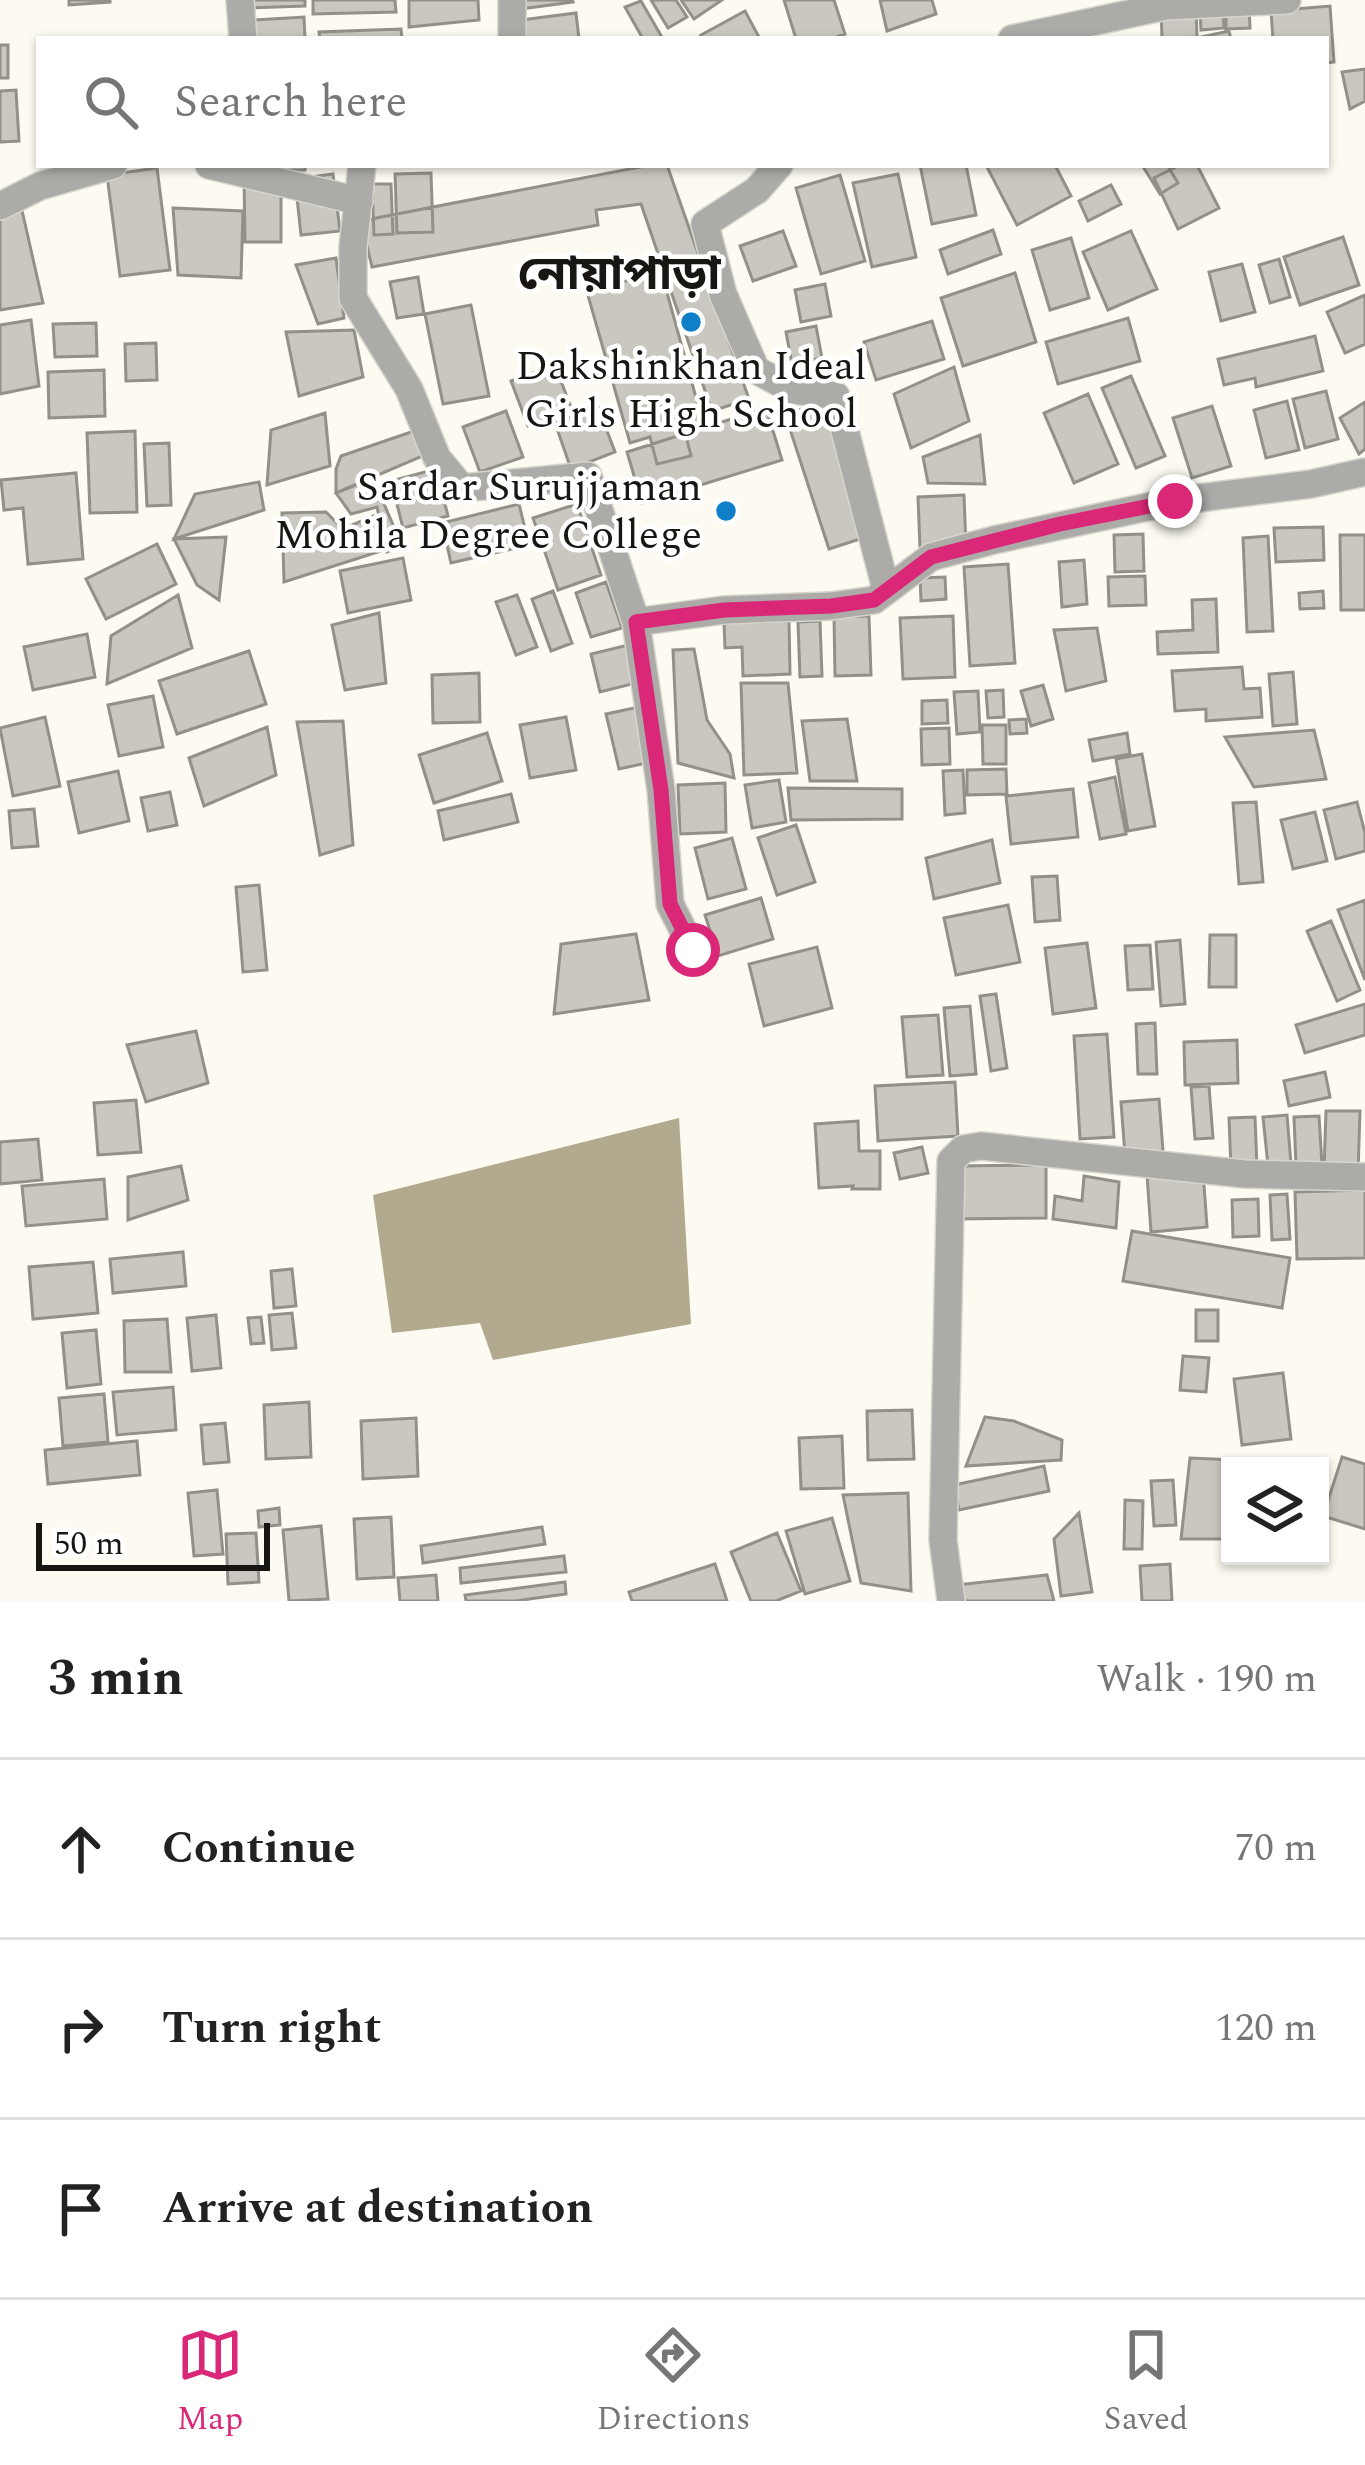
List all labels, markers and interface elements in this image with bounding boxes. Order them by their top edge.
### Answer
search box [36,36,1329,168]
text: Search here [174,68,407,137]
icon: search [78,69,144,135]
district label: নোয়াপাড়া [517,238,722,311]
marker: Dakshinkhan Ideal Girls High School [678,309,704,335]
place label: Dakshinkhan Ideal Girls High School [515,335,867,446]
place label: Sardar Surujjaman Mohila Degree College [274,456,702,567]
route end [1148,474,1202,528]
marker: Sardar Surujjaman Mohila Degree College [713,498,739,524]
route start [666,923,720,977]
map controls [1221,1457,1329,1565]
button: layers [1221,1457,1329,1565]
scale bar [36,1517,270,1570]
text: 50 m [54,1519,124,1569]
text: 3 min [48,1640,184,1718]
text: Walk · 190 m [1096,1650,1317,1709]
text: Continue [162,1814,355,1883]
icon: ahead [48,1816,114,1882]
text: 70 m [1235,1819,1317,1878]
text: Turn right [162,1994,381,2063]
icon: right [48,1996,114,2062]
text: 120 m [1215,1999,1317,2058]
text: Arrive at destination [162,2174,593,2243]
icon: arrive [48,2176,114,2242]
tab: Map [177,2322,243,2444]
tab: Directions [596,2322,750,2444]
tab: Saved [1104,2322,1188,2444]

